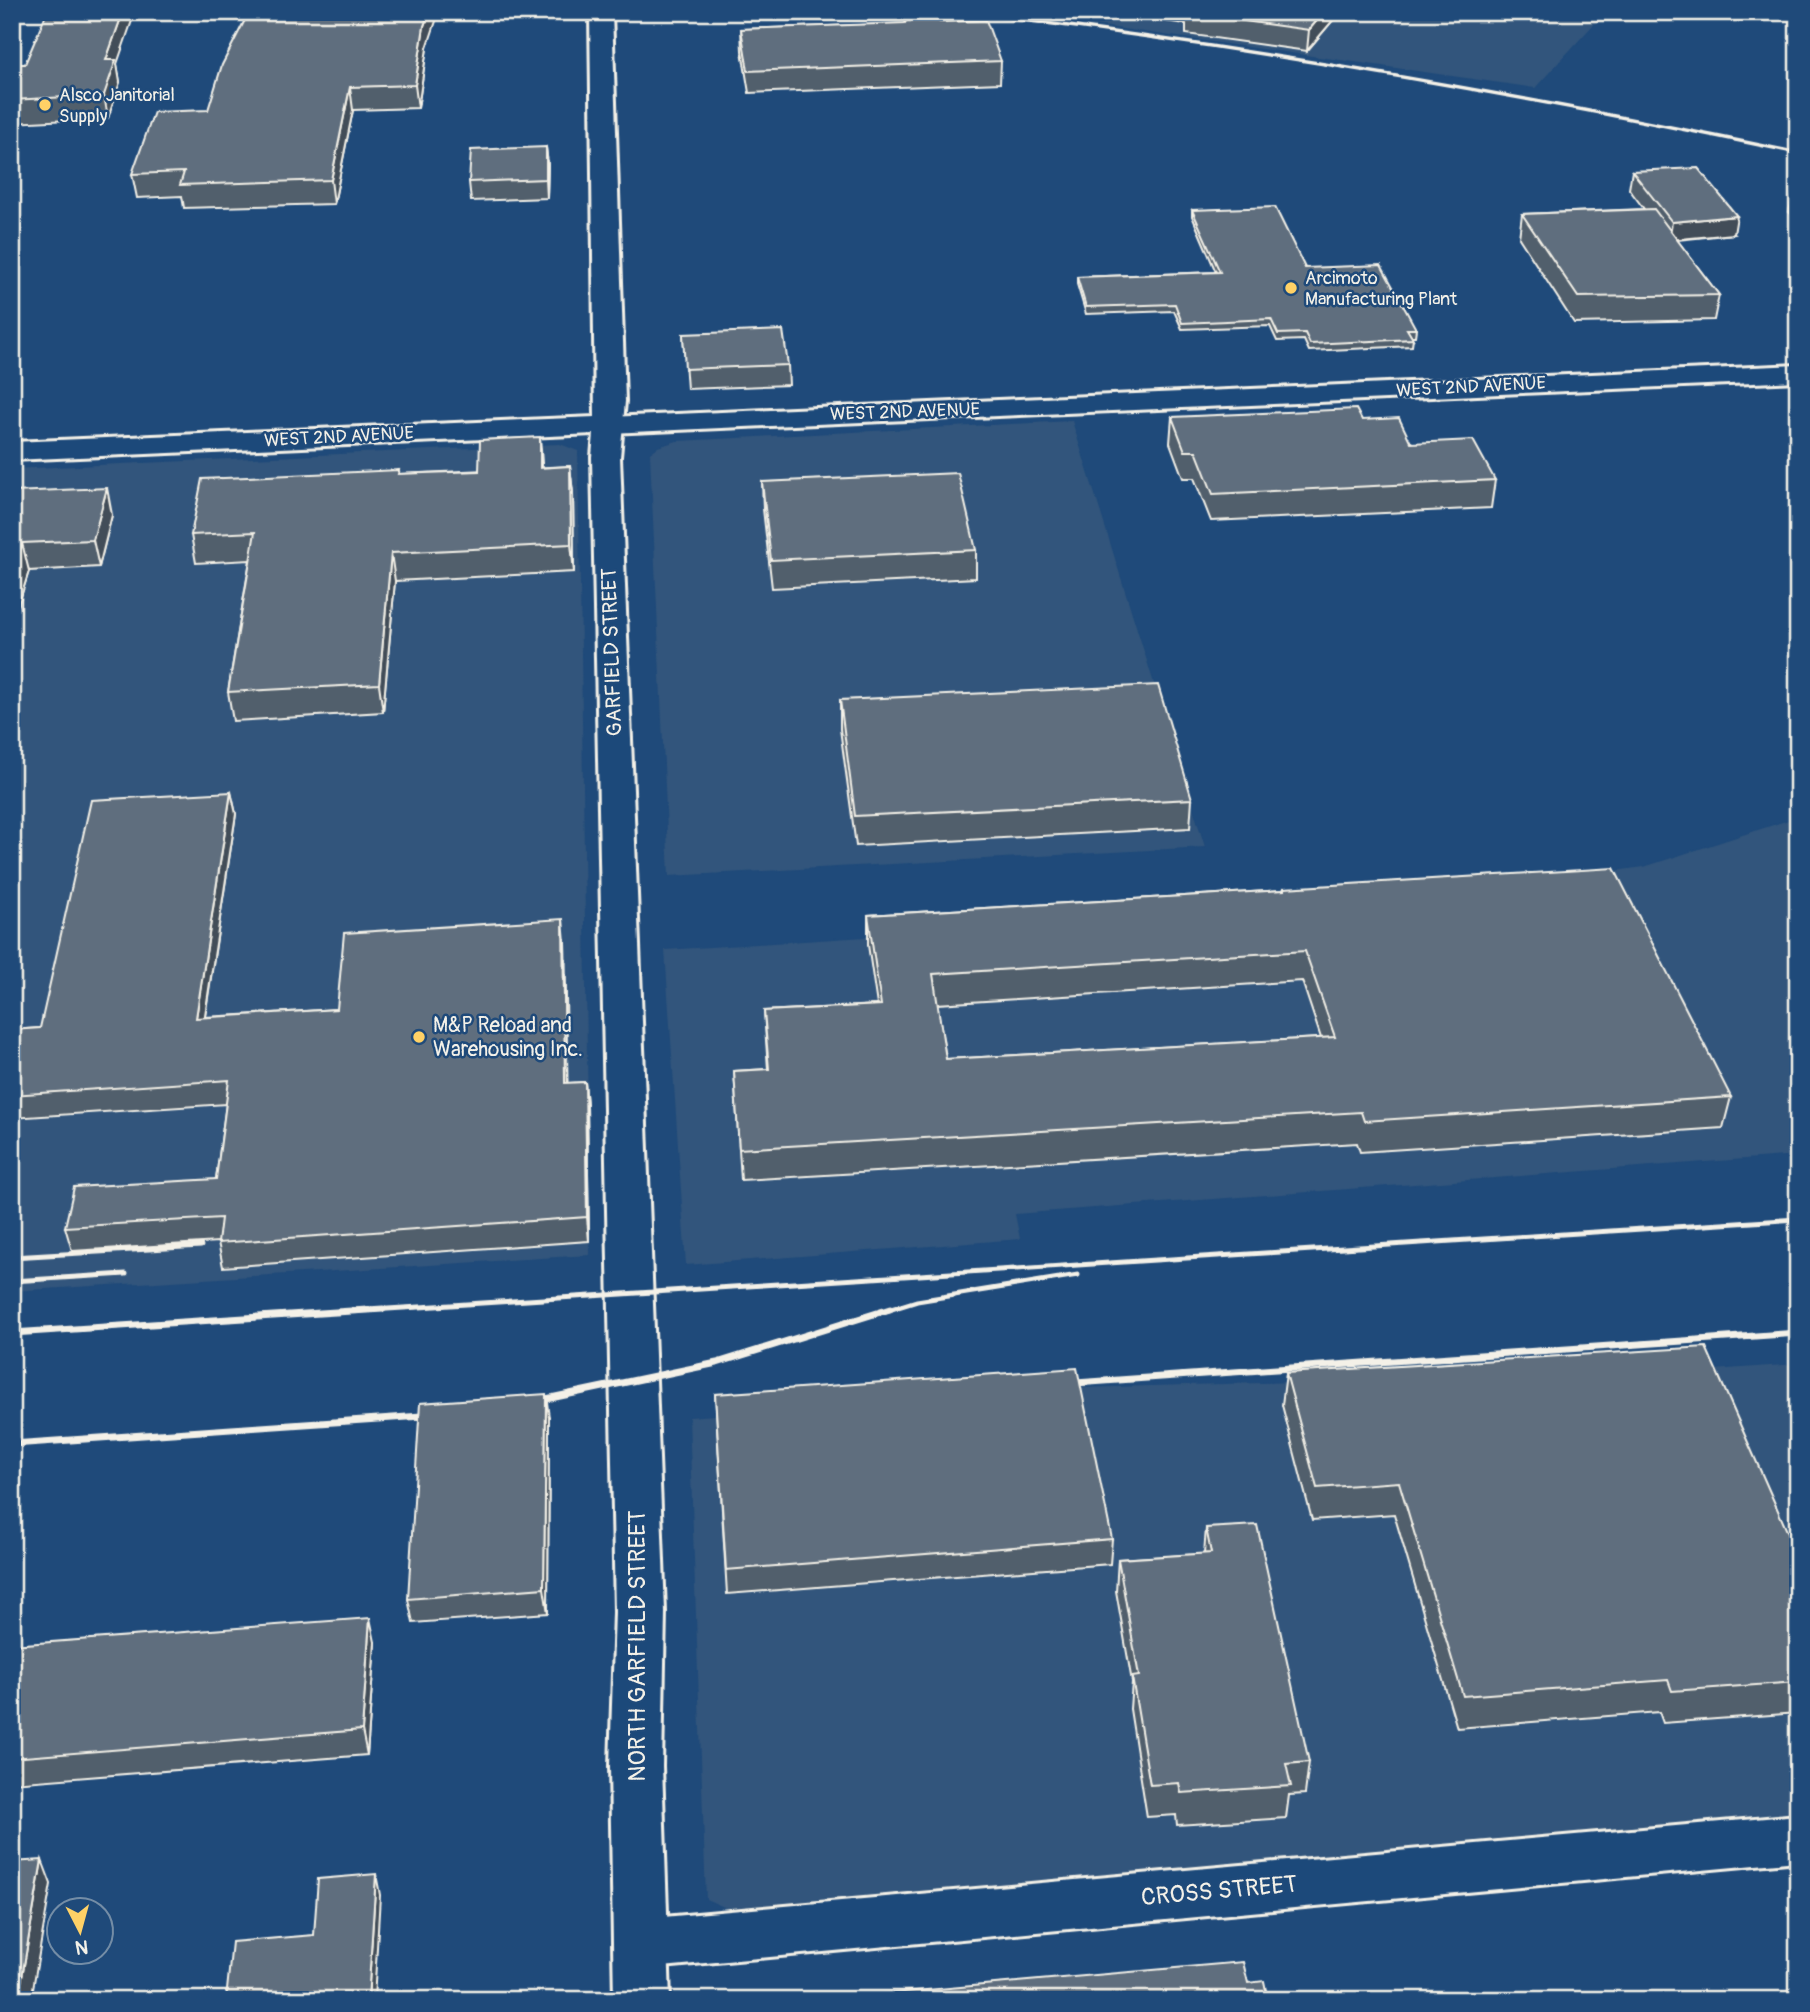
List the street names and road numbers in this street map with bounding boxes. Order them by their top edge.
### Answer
street label: WEST 2ND AVENUE [1396,372,1546,402]
street label: WEST 2ND AVENUE [830,398,980,426]
street label: WEST 2ND AVENUE [264,422,414,452]
street label: GARFIELD STREET [596,567,628,737]
street label: NORTH GARFIELD STREET [623,1510,652,1782]
street label: CROSS STREET [1140,1870,1298,1912]

